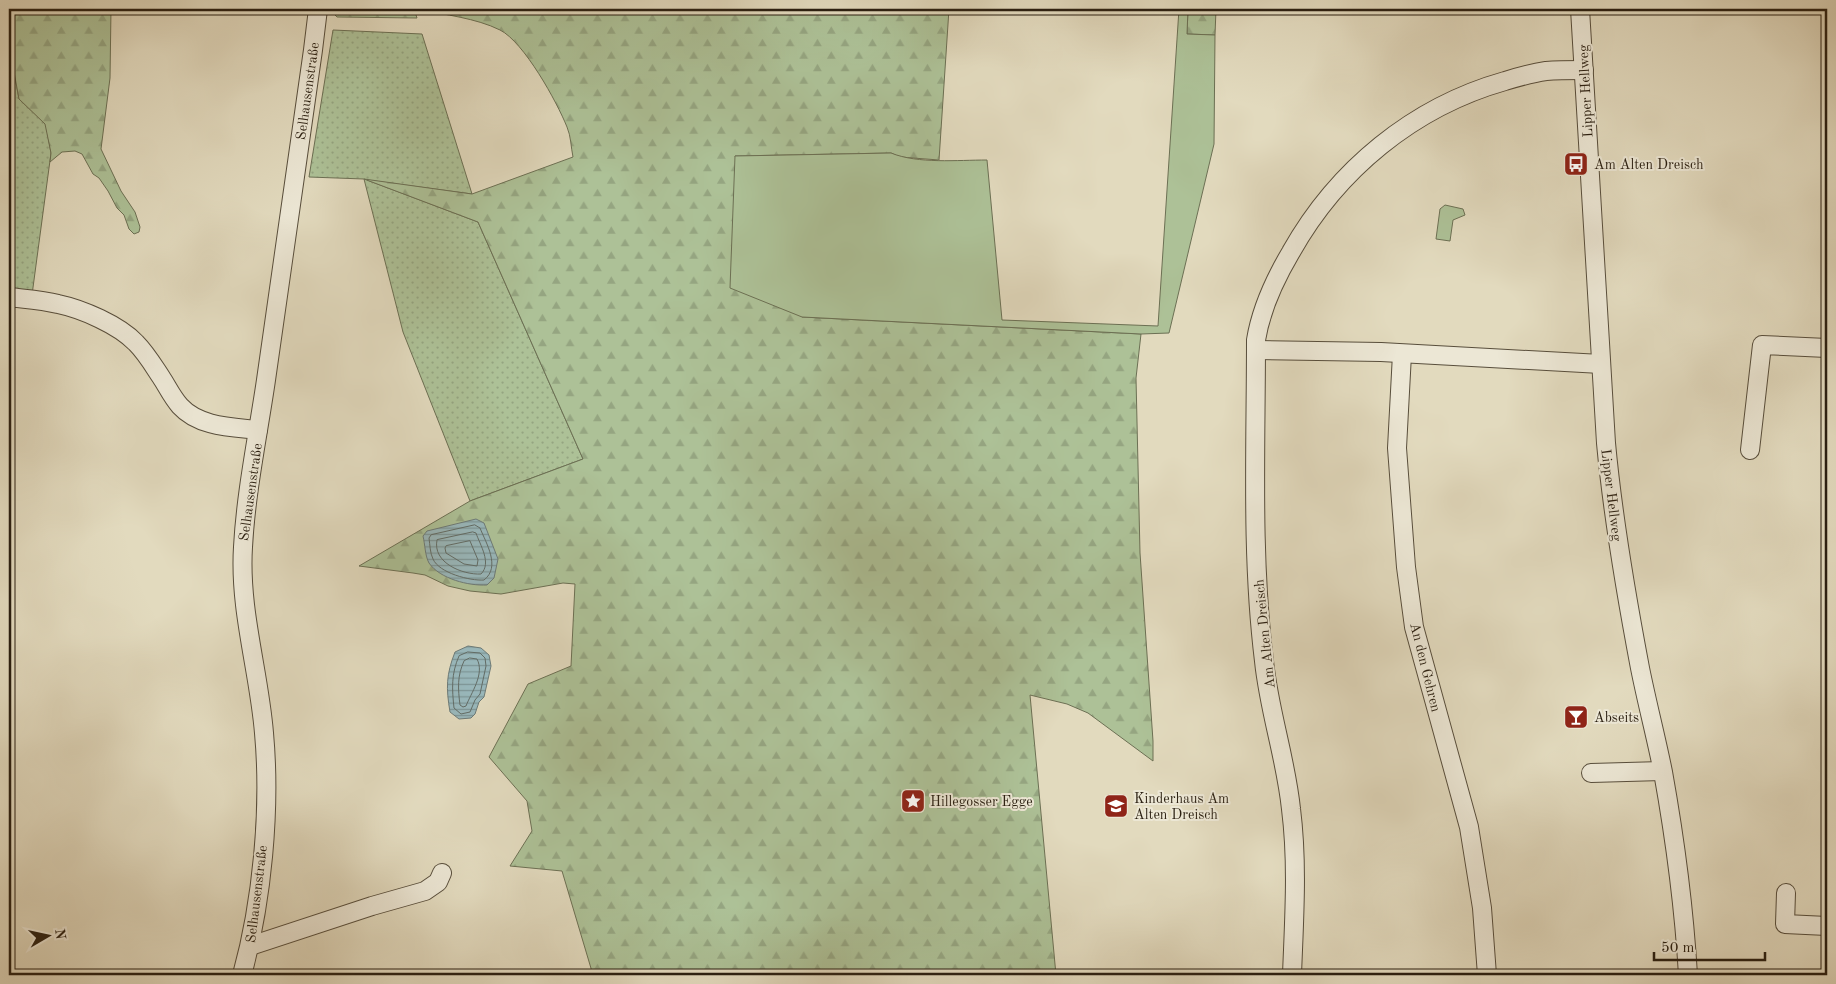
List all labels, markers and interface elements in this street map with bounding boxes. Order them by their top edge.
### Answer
street label: Selhausenstraße [294,41,322,141]
street label: Lipper Hellweg [1577,44,1595,138]
bus stop icon: Am Alten Dreisch [1563,151,1589,177]
place label: Am Alten Dreisch [1594,158,1704,172]
street label: Selhausenstraße [237,442,265,542]
street label: Lipper Hellweg [1598,448,1624,543]
street label: Am Alten Dreisch [1252,578,1278,689]
street label: An den Gehren [1407,621,1443,714]
bar icon: Abseits [1563,704,1589,730]
place label: Abseits [1594,711,1639,725]
place icon: Hillegosser Egge [900,788,926,814]
place label: Kinderhaus Am Alten Dreisch [1134,792,1229,822]
school or university icon: Kinderhaus Am Alten Dreisch [1103,793,1129,819]
place label: Hillegosser Egge [930,795,1033,809]
street label: Selhausenstraße [244,844,270,944]
north arrow [22,912,72,962]
text: N [52,928,68,941]
scale bar [1654,929,1765,961]
text: 50 m [1661,941,1695,956]

